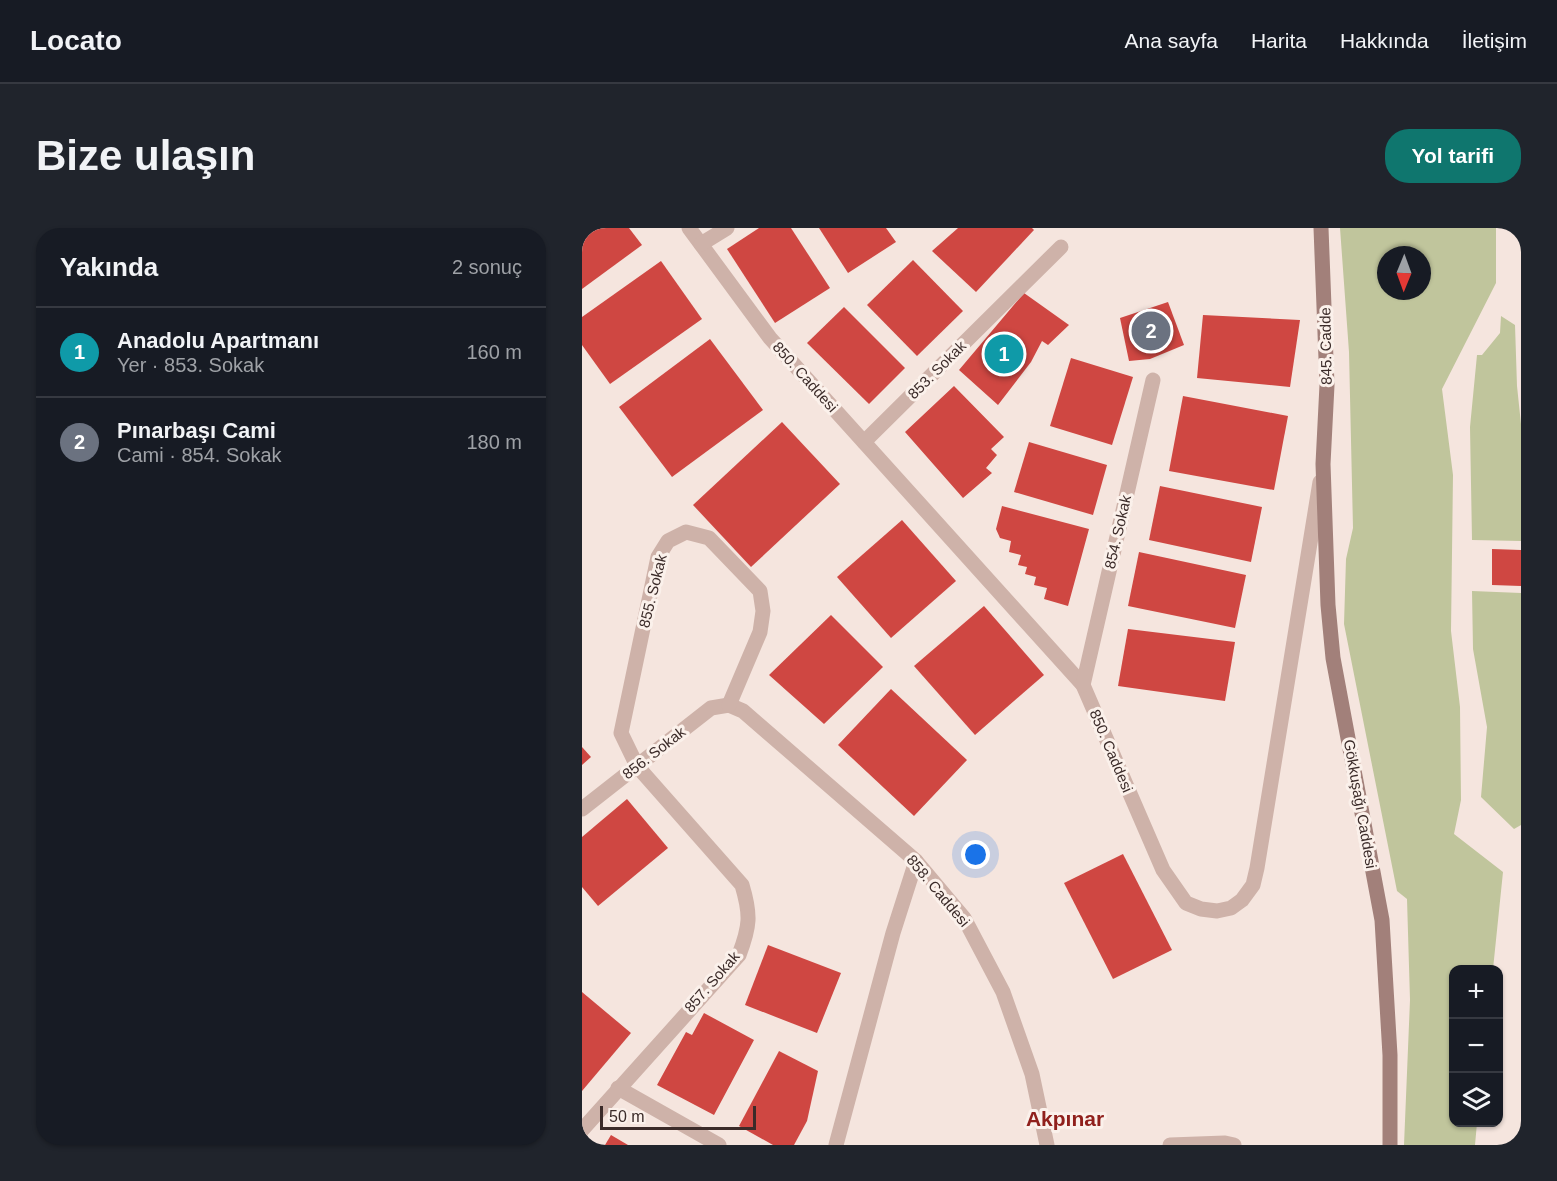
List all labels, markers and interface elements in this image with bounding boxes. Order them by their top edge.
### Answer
text: Locato [30,25,122,56]
text: Ana sayfa [1125,29,1218,52]
text: Harita [1251,29,1307,52]
text: Hakkında [1340,29,1429,52]
text: İletişim [1462,29,1527,52]
button: Yol tarifi [1385,129,1521,183]
text: Bize ulaşın [36,132,255,179]
north arrow [1377,246,1431,300]
text: Yakında [60,252,158,282]
text: 2 sonuç [452,256,522,278]
street label: 845. Cadde [1316,307,1335,385]
pin: 2 [1132,308,1170,354]
text: Anadolu Apartmanı [117,328,319,353]
pin: 1 [984,332,1024,376]
street label: 853. Sokak [904,337,970,402]
street label: 850. Caddesi [769,338,841,415]
text: 1 [74,341,85,363]
text: 160 m [466,341,522,363]
text: Yer · 853. Sokak [117,354,264,376]
text: Pınarbaşı Cami [117,418,276,443]
text: 2 [74,431,85,453]
text: 180 m [466,431,522,453]
text: Cami · 854. Sokak [117,444,282,466]
street label: 854. Sokak [1101,493,1134,570]
street label: 855. Sokak [635,552,670,629]
street label: 850. Caddesi [1086,707,1137,795]
street label: 856. Sokak [619,723,689,782]
street label: Gökkuşağı Caddesi [1341,738,1380,870]
your location [961,840,990,869]
street label: 858. Caddesi [903,851,973,930]
street label: 857. Sokak [681,947,743,1016]
map controls [1449,965,1503,1127]
button: + [1449,965,1503,1019]
button: − [1449,1019,1503,1073]
button: layers [1449,1073,1503,1127]
scale bar [600,1103,756,1130]
district label: Akpınar [1026,1107,1104,1130]
text: 50 m [609,1108,645,1125]

